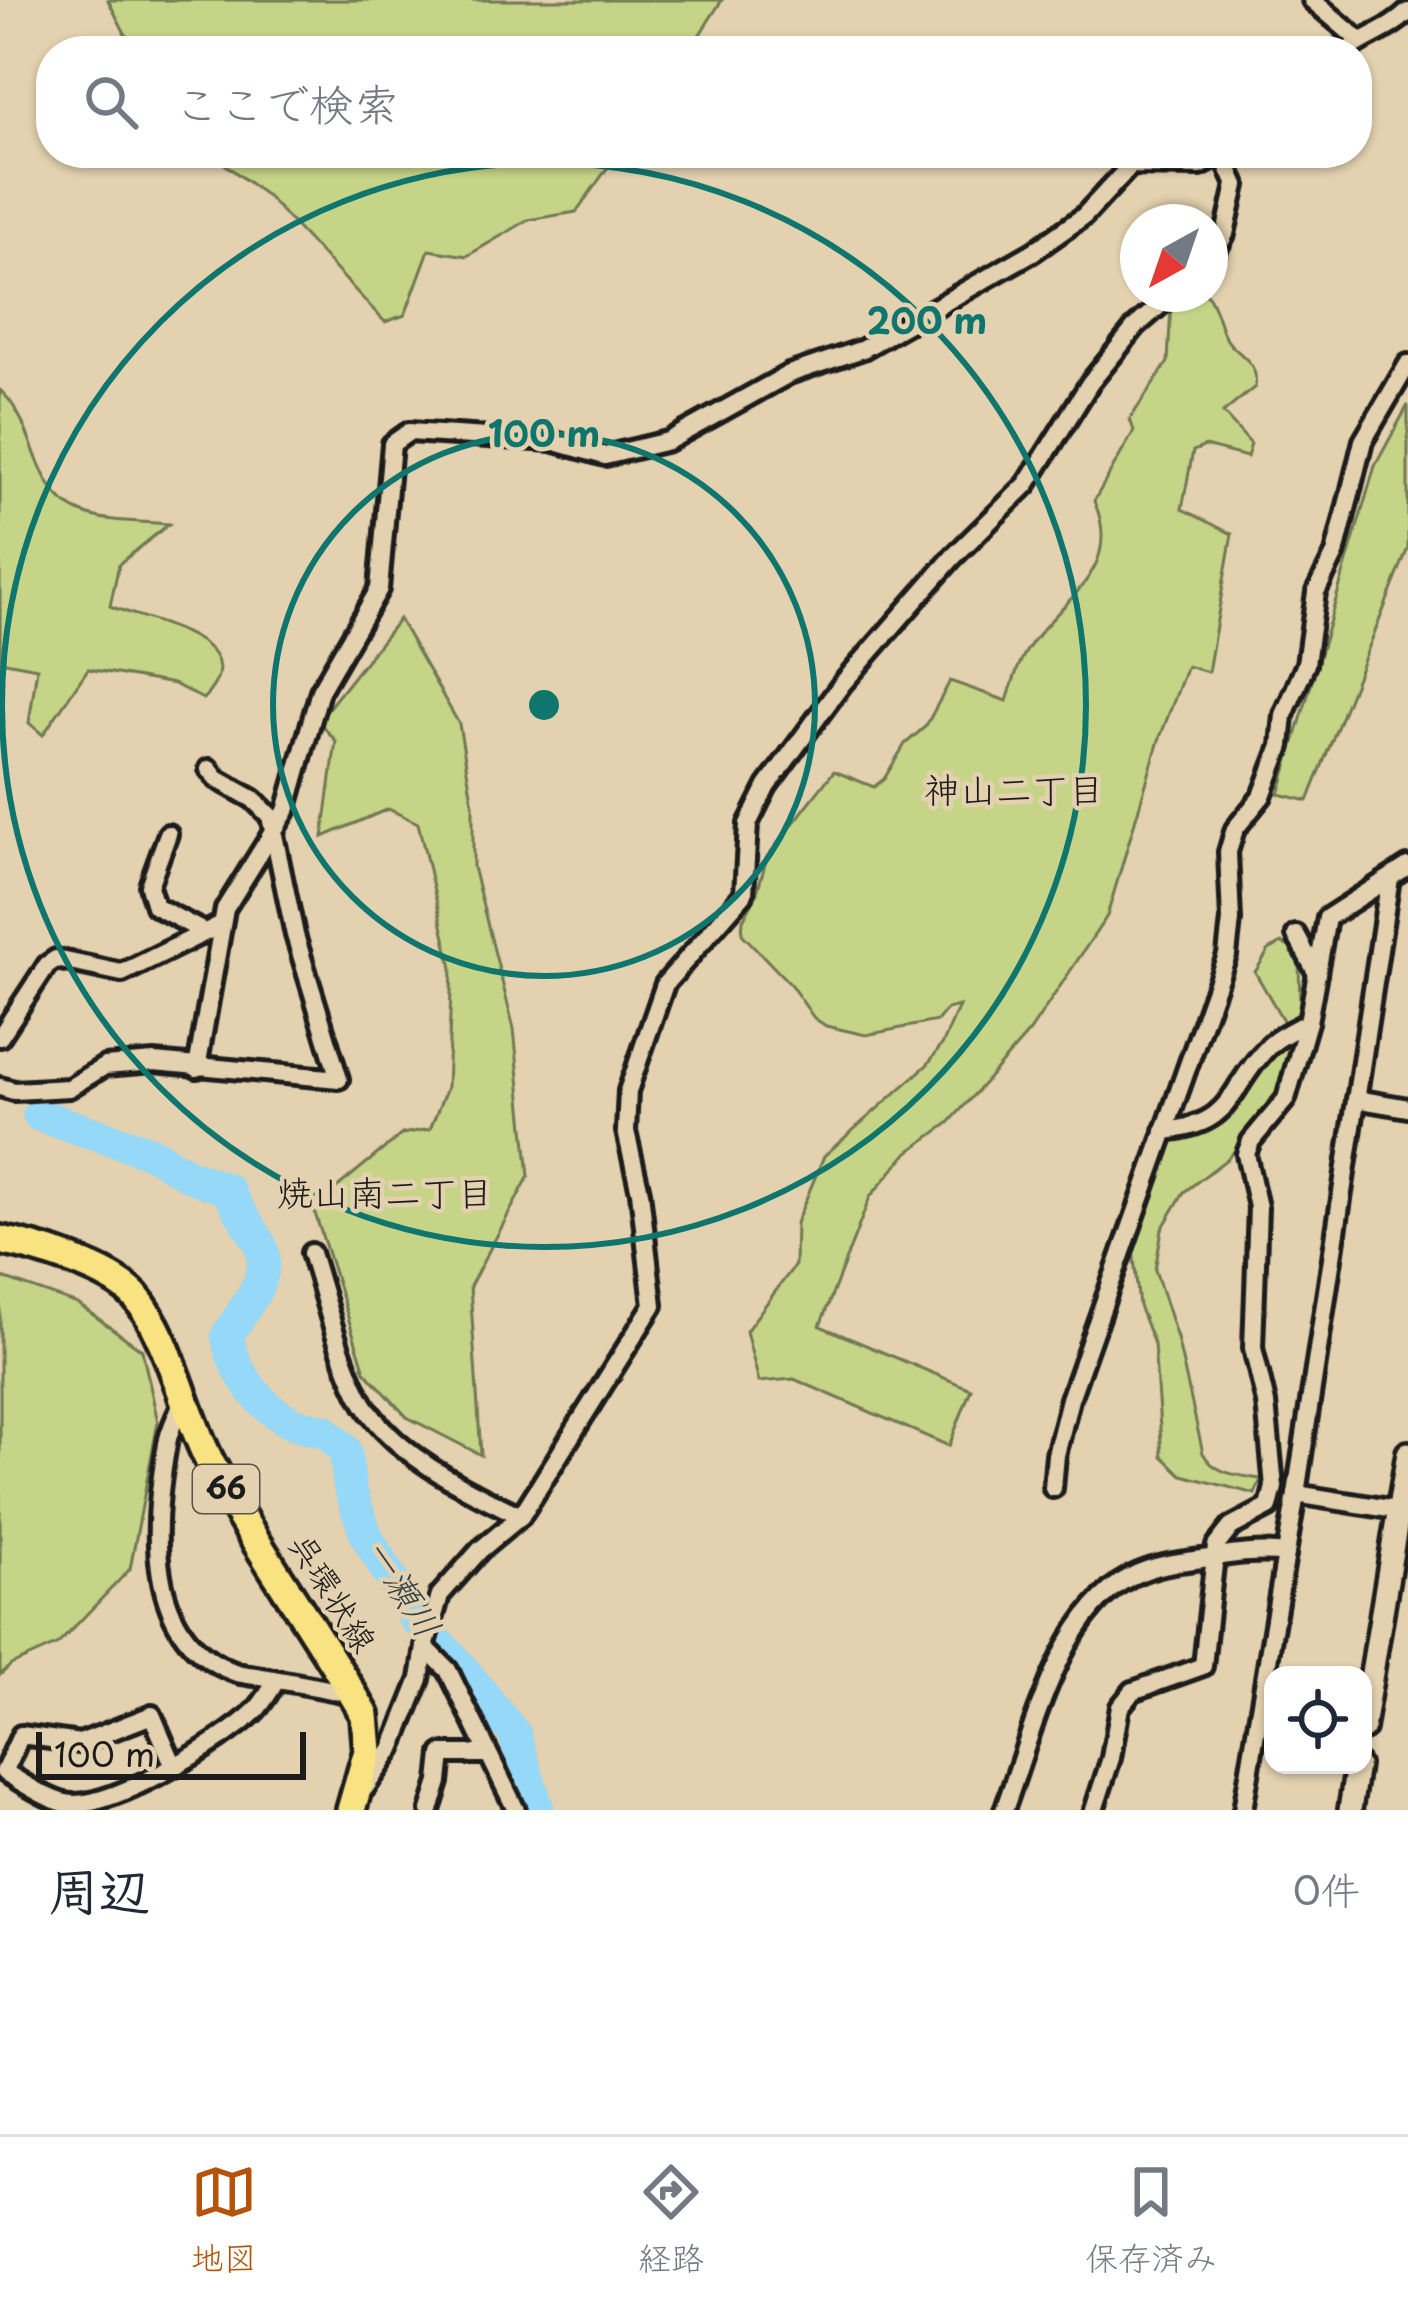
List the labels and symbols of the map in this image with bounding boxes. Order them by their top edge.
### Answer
north arrow [1120,204,1228,312]
text: 200 m [867,292,987,346]
text: 100 m [488,405,600,459]
centre of rings [523,684,565,726]
district label: 神山二丁目 [924,761,1104,815]
district label: 焼山南二丁目 [277,1164,493,1218]
road number: 66 [193,1465,259,1513]
street label: 呉環状線 [279,1523,391,1661]
water label: 一瀬川 [353,1527,456,1647]
scale bar [36,1726,306,1779]

